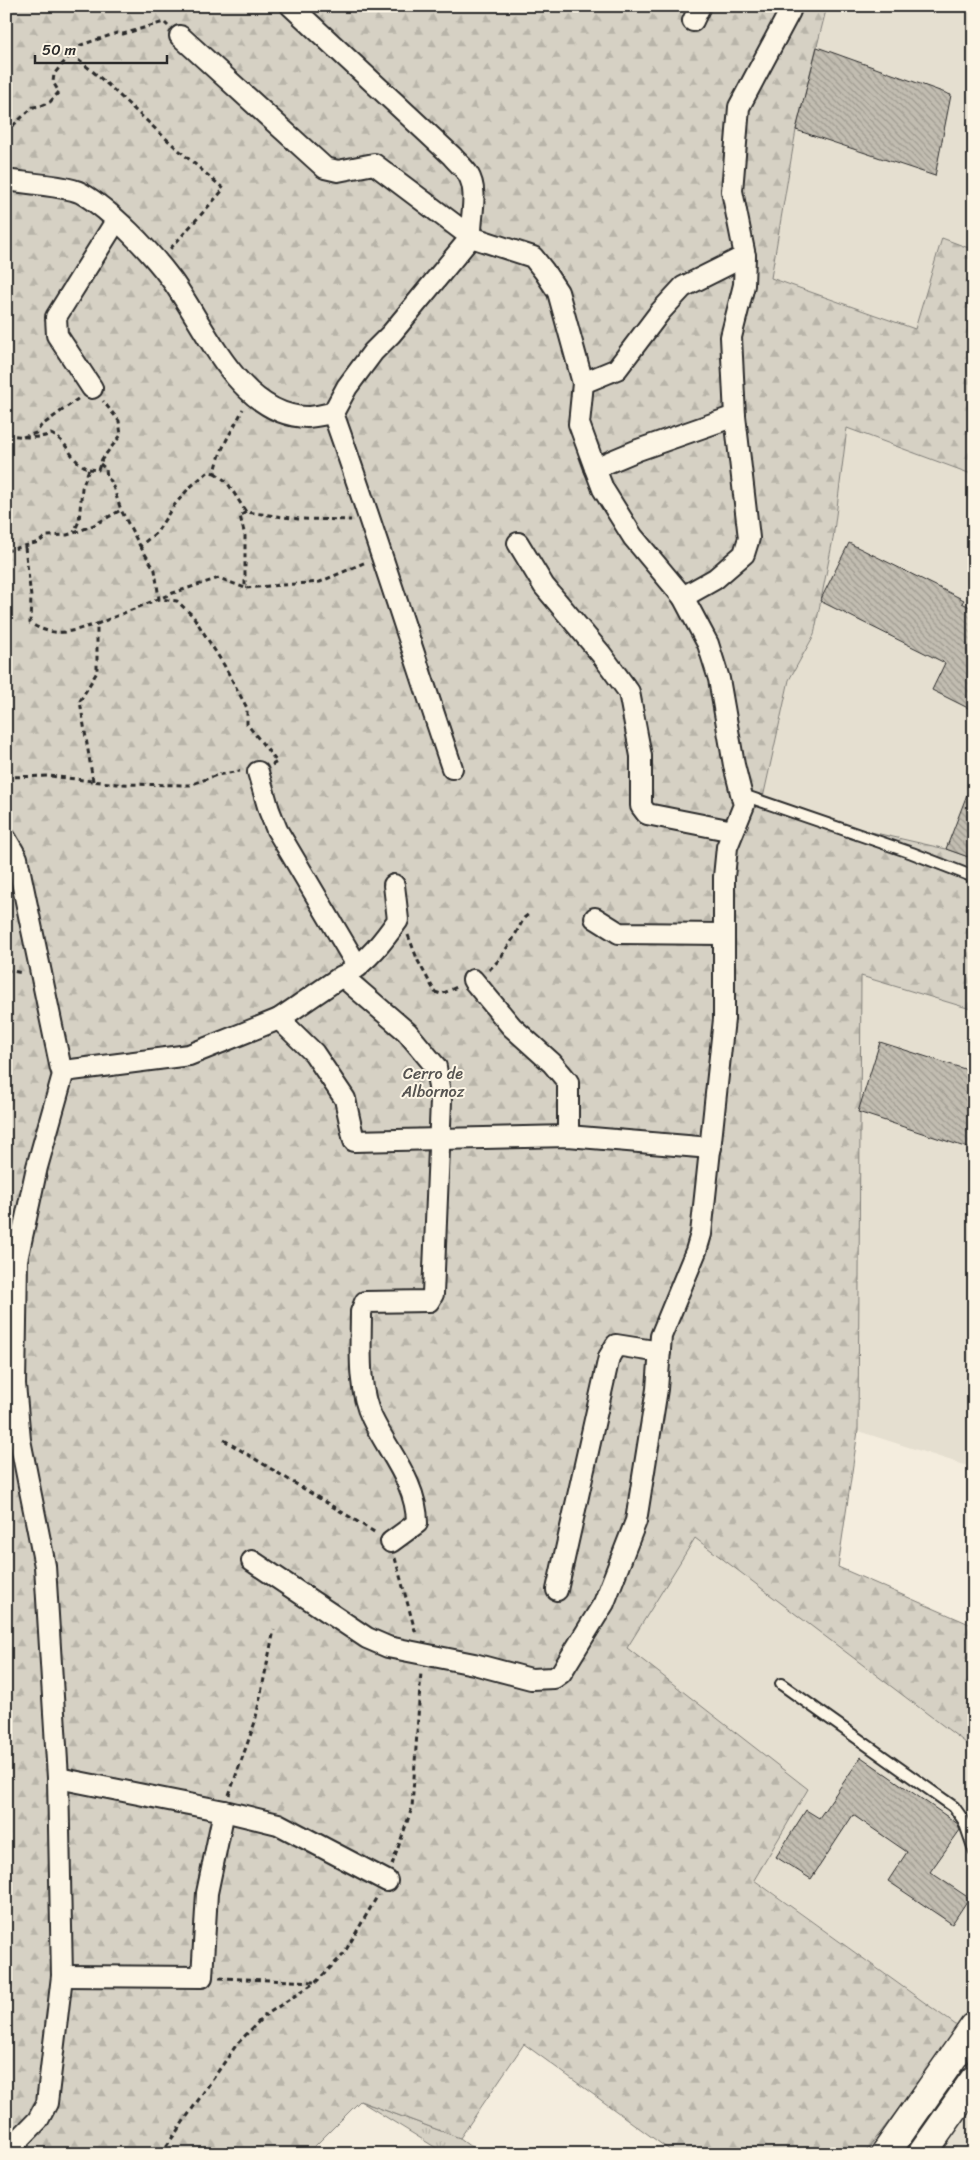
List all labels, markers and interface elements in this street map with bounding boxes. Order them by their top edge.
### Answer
scale bar [35,32,168,64]
text: 50 m [42,37,77,63]
park label: Cerro de Albornoz [401,1059,465,1106]

